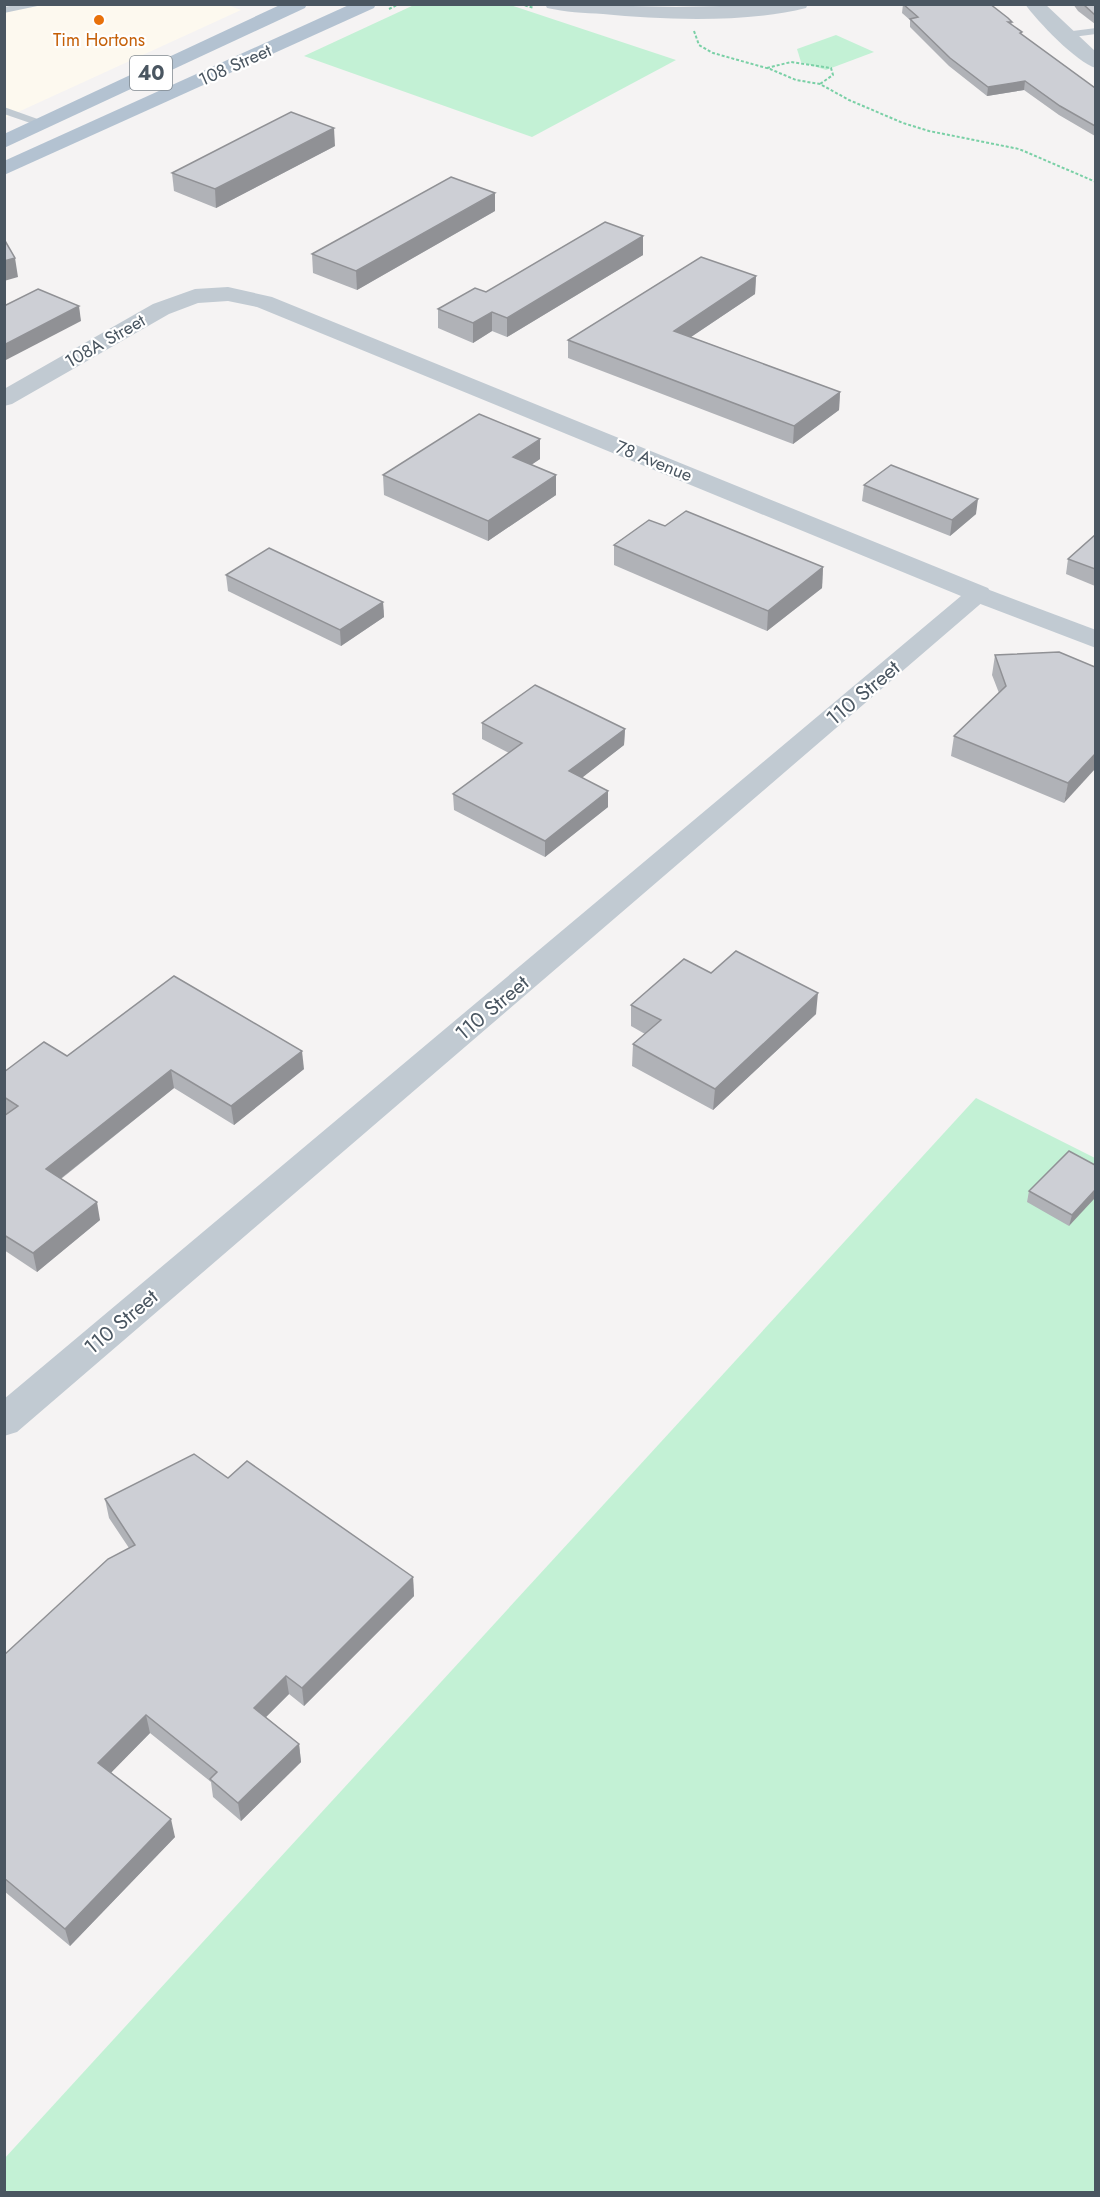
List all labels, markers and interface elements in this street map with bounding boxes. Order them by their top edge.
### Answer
marker: Tim Hortons [92,13,106,27]
place label: Tim Hortons [53,27,145,53]
street label: 108 Street [195,37,276,93]
road number: 40 [130,56,172,90]
street label: 108A Street [60,307,150,374]
street label: 78 Avenue [612,434,696,488]
street label: 110 Street [820,653,906,733]
street label: 110 Street [449,968,535,1048]
street label: 110 Street [78,1282,164,1362]

